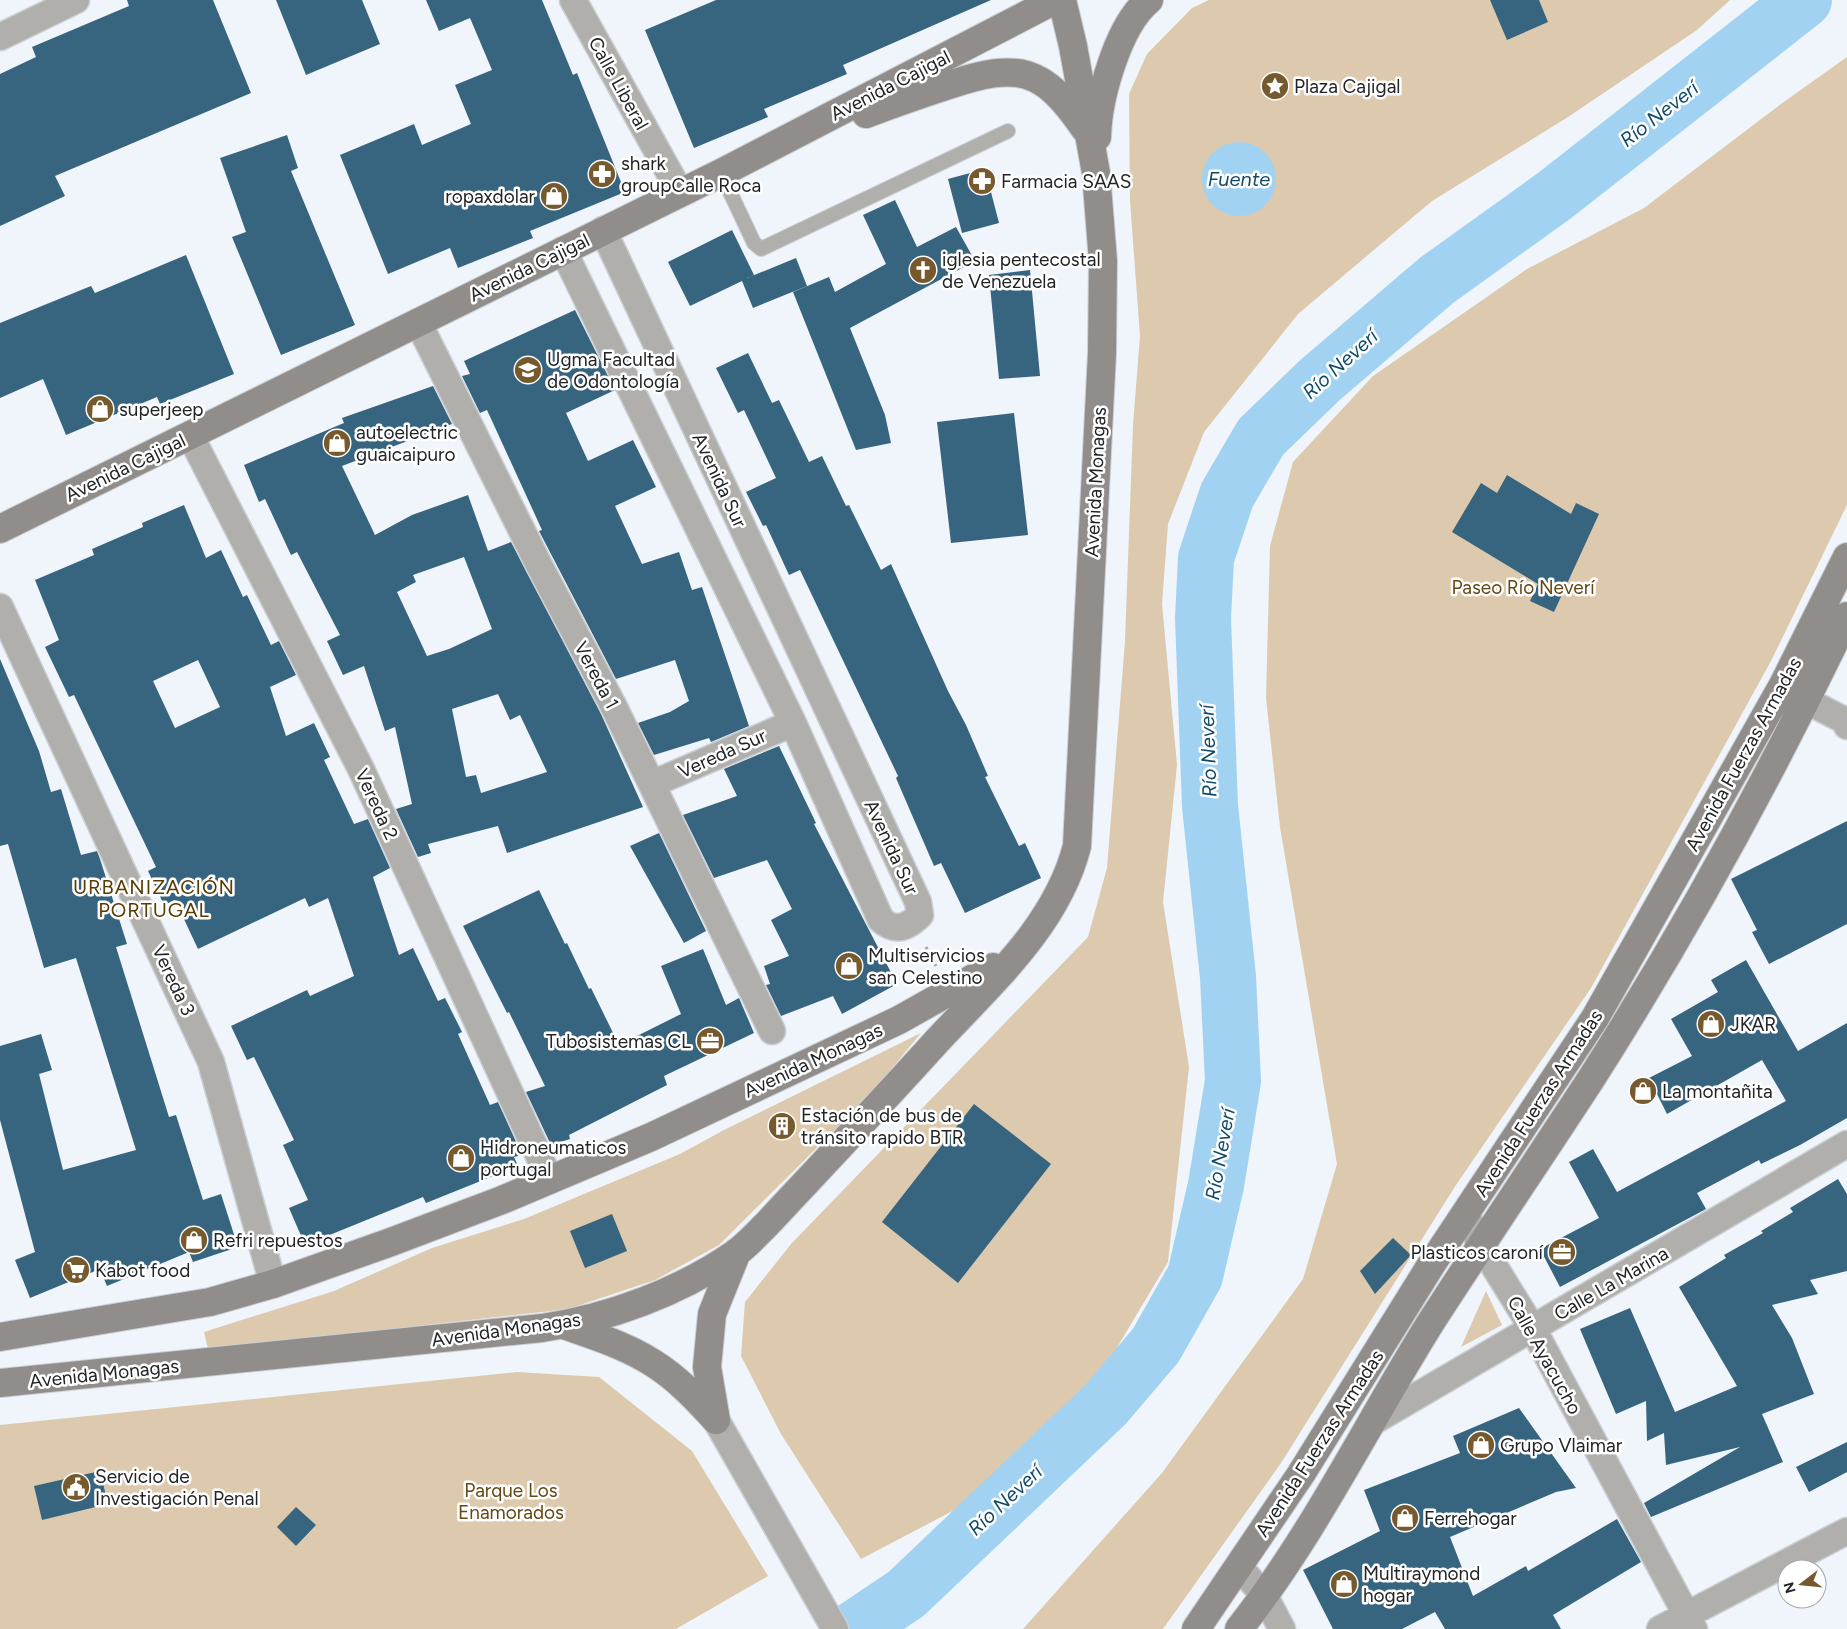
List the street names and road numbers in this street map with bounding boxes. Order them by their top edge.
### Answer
street label: Calle Liberal [584,33,654,134]
street label: Avenida Cajigal [827,45,954,125]
street label: Avenida Cajigal [465,228,593,307]
street label: Avenida Monagas [1080,406,1111,558]
street label: Avenida Cajigal [61,428,189,507]
street label: Avenida Sur [688,429,752,532]
street label: Vereda 1 [569,638,624,713]
street label: Avenida Fuerzas Armadas [1681,653,1806,855]
street label: Vereda Sur [675,724,770,783]
street label: Vereda 2 [350,765,403,843]
street label: Avenida Sur [860,796,924,899]
street label: Vereda 3 [147,941,200,1019]
street label: Avenida Fuerzas Armadas [1469,1005,1608,1201]
street label: Avenida Monagas [740,1018,886,1103]
street label: Calle La Marina [1550,1241,1672,1325]
street label: Calle Ayacucho [1503,1292,1587,1418]
street label: Avenida Monagas [430,1308,582,1351]
street label: Avenida Fuerzas Armadas [1250,1345,1389,1541]
street label: Avenida Monagas [28,1354,180,1393]

